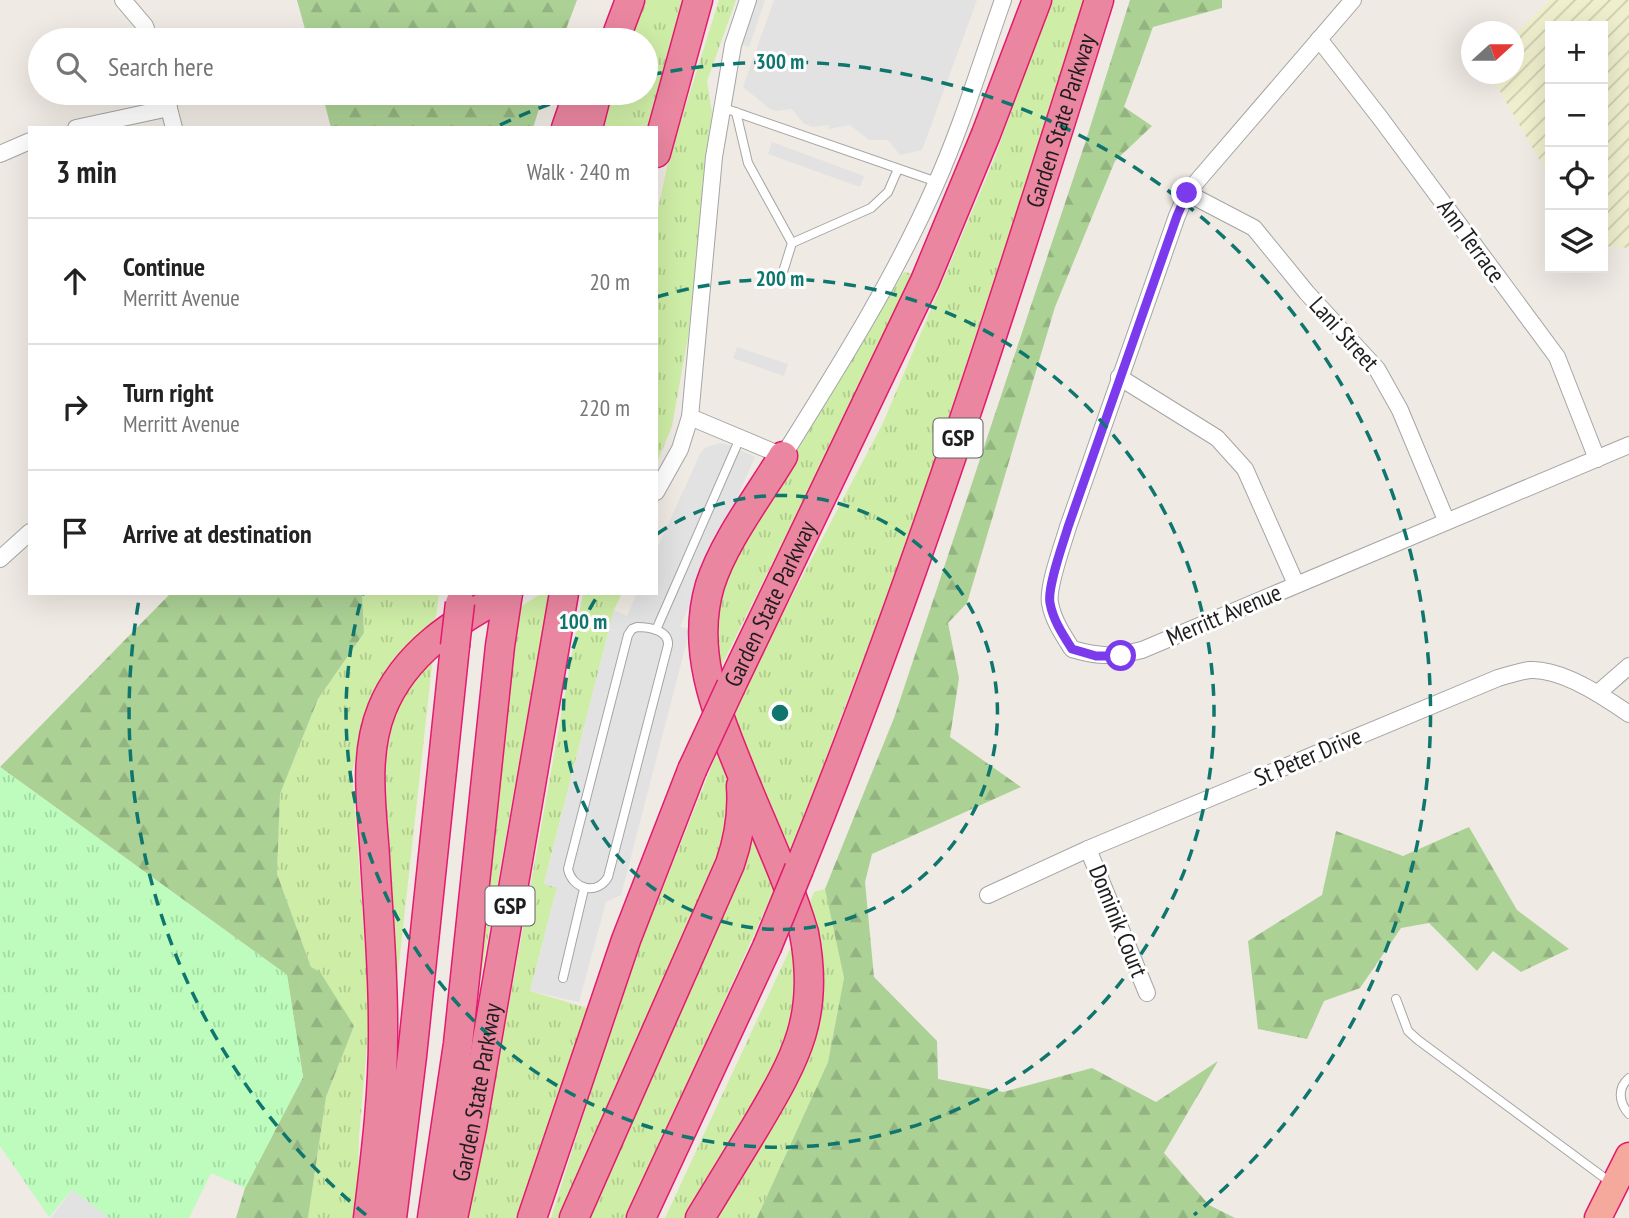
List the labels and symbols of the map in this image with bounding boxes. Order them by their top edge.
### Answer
north arrow [1461,21,1524,84]
street label: Garden State Parkway [1019,30,1102,211]
text: 300 m [756,48,804,75]
route end [1171,177,1202,208]
street label: Ann Terrace [1431,193,1512,289]
text: 200 m [756,265,804,292]
street label: Lani Street [1303,290,1386,378]
road number: GSP [934,418,982,458]
street label: Garden State Parkway [717,516,823,692]
street label: Merritt Avenue [1162,576,1286,653]
text: 100 m [559,608,607,635]
route start [1105,640,1136,671]
centre of rings [768,701,792,725]
street label: St Peter Drive [1249,720,1366,793]
street label: Dominik Court [1082,860,1155,982]
road number: GSP [486,886,534,925]
street label: Garden State Parkway [445,1001,508,1184]

